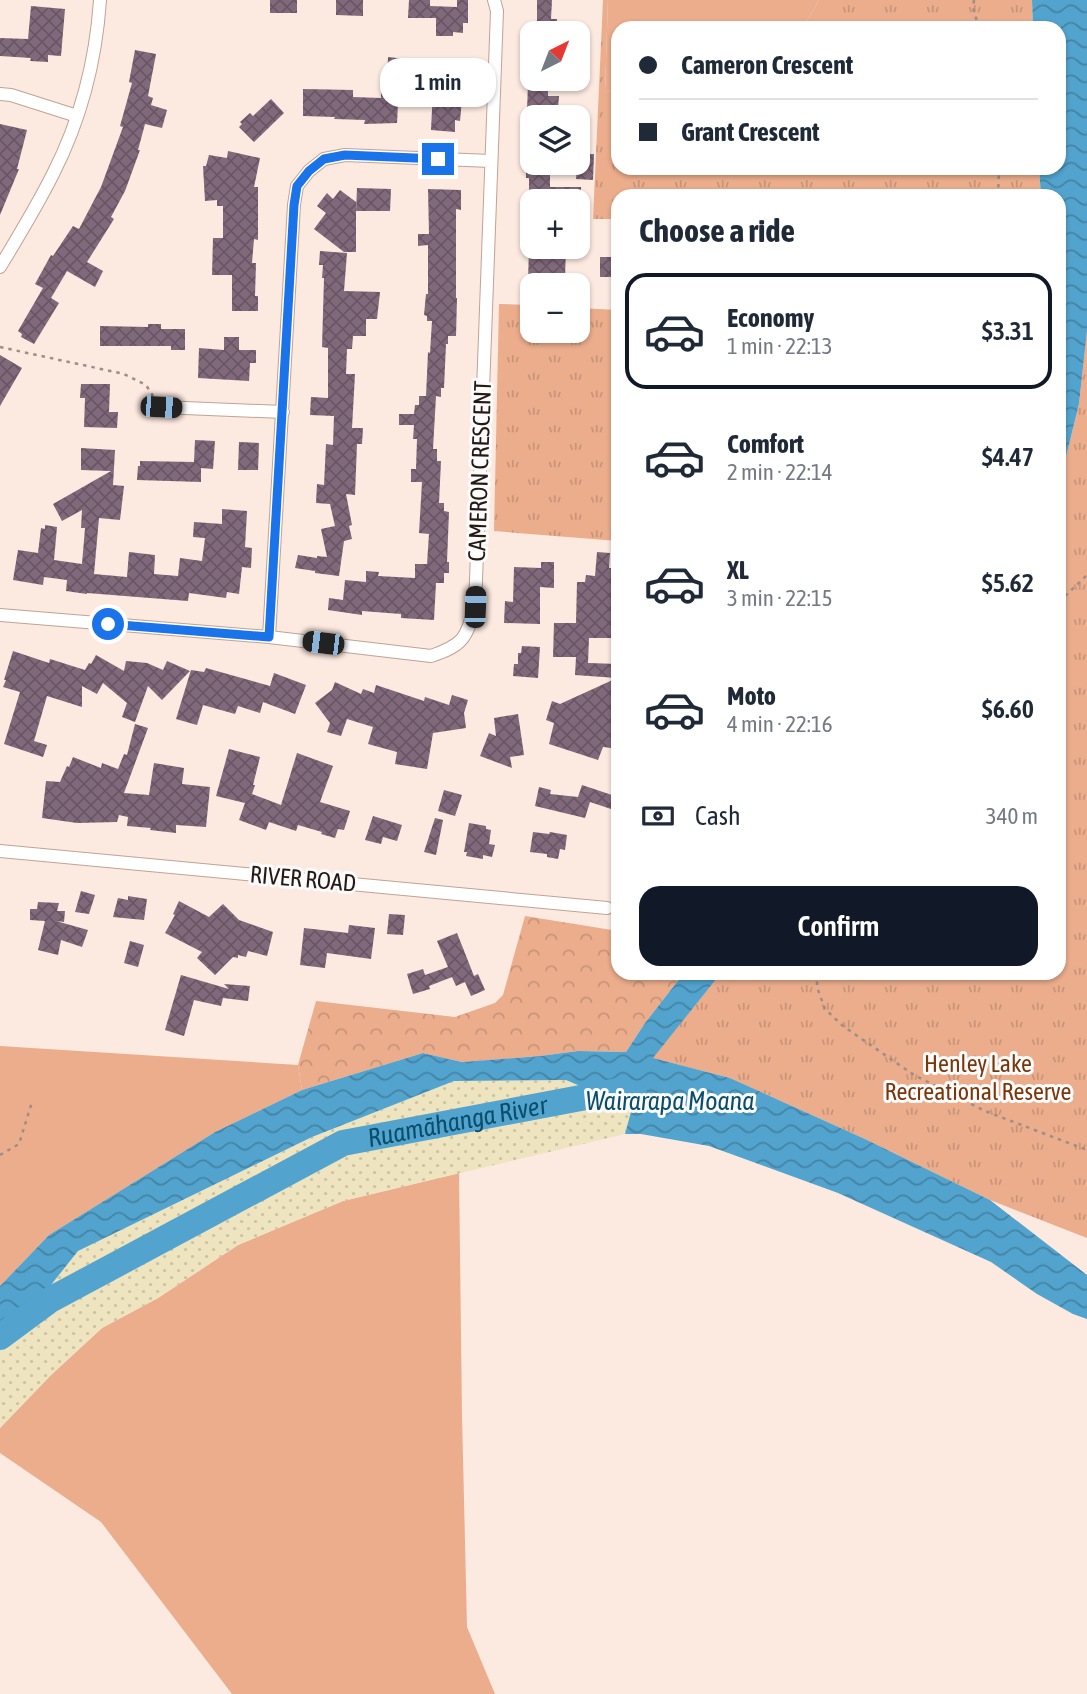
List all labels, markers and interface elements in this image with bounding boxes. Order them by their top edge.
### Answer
north arrow [520,21,590,91]
map controls [520,21,590,343]
text: Cameron Crescent [681,50,853,80]
callout: 1 min [380,58,496,106]
text: 1 min [415,69,461,95]
button: layers [520,105,590,175]
text: Grant Crescent [681,117,820,147]
route end [422,143,454,175]
button: + [520,189,590,259]
text: Choose a ride [639,212,795,249]
button: − [520,273,590,343]
icon: car [643,300,706,363]
text: Economy [727,303,814,333]
text: $3.31 [982,316,1034,346]
text: 1 min · 22:13 [727,333,833,359]
street label: CAMERON CRESCENT [463,380,496,562]
car [140,395,183,419]
icon: car [643,426,706,489]
text: Comfort [727,429,804,459]
text: $4.47 [982,442,1034,472]
text: 2 min · 22:14 [727,459,833,485]
icon: car [643,552,706,615]
text: XL [727,555,749,585]
text: $5.62 [982,568,1034,598]
text: 3 min · 22:15 [727,585,833,611]
car [464,586,487,628]
route start [92,608,124,640]
car [301,630,346,656]
icon: car [643,678,706,741]
text: Moto [727,681,776,711]
text: $6.60 [982,694,1034,724]
text: 4 min · 22:16 [727,711,833,737]
icon: cash [639,797,677,835]
text: Cash [695,801,741,831]
text: 340 m [986,803,1038,829]
street label: RIVER ROAD [249,860,357,897]
button: Confirm [639,886,1038,966]
park label: Henley Lake Recreational Reserve [885,1050,1071,1105]
water label: Wairarapa Moana [586,1086,754,1116]
water label: Ruamāhanga River [365,1089,551,1153]

